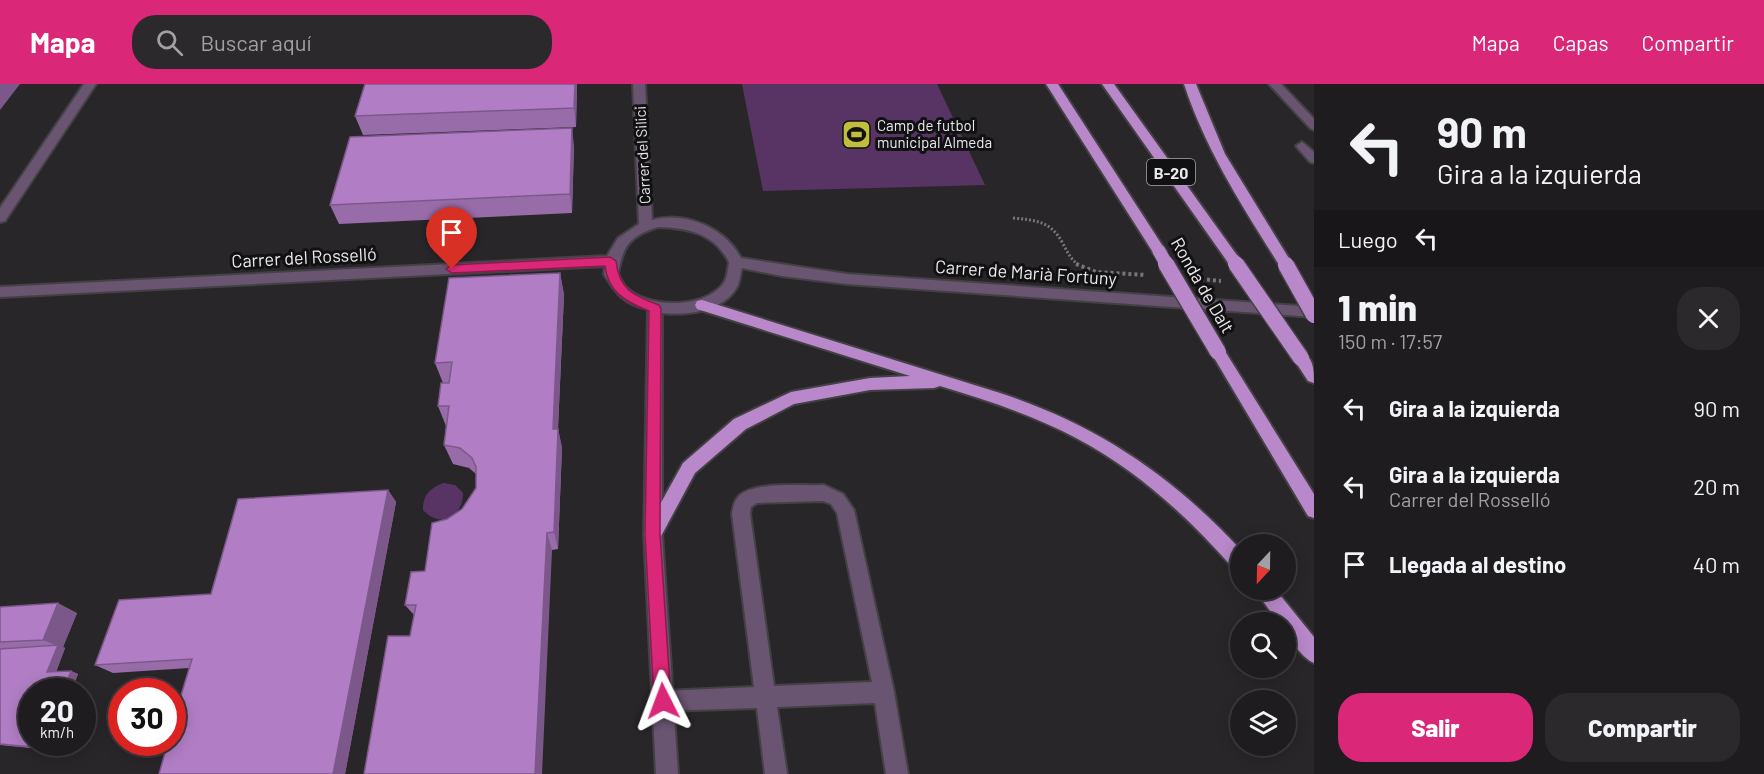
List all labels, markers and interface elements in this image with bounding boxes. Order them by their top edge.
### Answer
search box [132,15,552,69]
text: Mapa [30,25,96,59]
icon: search [153,26,186,59]
text: Buscar aquí [201,29,311,55]
text: Mapa [1472,30,1520,55]
text: Capas [1553,30,1609,55]
text: Compartir [1642,30,1734,55]
street label: Carrer del Silici [630,106,654,204]
text: 90 m [1437,106,1527,156]
icon: left [1338,108,1416,186]
place label: Camp de futbol municipal Almeda [877,116,992,151]
sports icon: Camp de futbol municipal Almeda [840,118,872,150]
text: Gira a la izquierda [1437,157,1642,189]
road number: B-20 [1147,159,1195,185]
pin [426,207,477,269]
icon: arrive [435,216,468,249]
icon: left [1410,222,1443,255]
text: Luego [1338,226,1398,252]
street label: Ronda de Dalt [1167,233,1239,337]
street label: Carrer del Rosselló [231,242,377,272]
street label: Carrer de Marià Fortuny [934,255,1118,289]
text: 1 min [1338,285,1417,328]
button: close [1677,287,1740,350]
text: 150 m · 17:57 [1338,329,1442,353]
icon: left [1338,392,1371,425]
text: Gira a la izquierda [1389,395,1560,421]
text: 90 m [1694,395,1740,421]
text: Gira a la izquierda [1389,461,1560,487]
icon: left [1338,470,1371,503]
text: 20 m [1693,473,1740,499]
text: Carrer del Rosselló [1389,487,1550,511]
north arrow [1230,534,1296,600]
map controls [1230,534,1296,756]
icon: arrive [1338,548,1371,581]
text: Llegada al destino [1389,551,1566,577]
text: 40 m [1693,551,1740,577]
button: search [1230,612,1296,678]
position arrow [631,669,695,733]
speed limit sign: 30 [108,678,186,756]
button: layers [1230,690,1296,756]
text: 20 [40,692,74,728]
button: Salir [1338,693,1533,762]
button: Compartir [1545,693,1740,762]
text: km/h [40,723,74,741]

